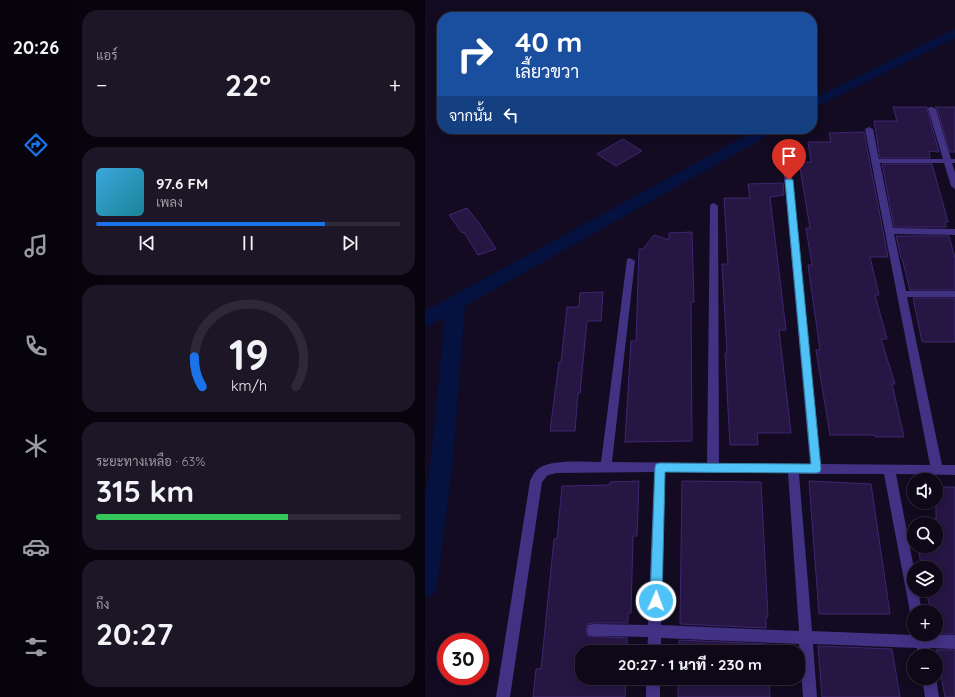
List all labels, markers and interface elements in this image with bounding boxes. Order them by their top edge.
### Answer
text: 40 m [515,24,582,59]
icon: right [449,28,501,80]
text: 20:26 [13,36,59,59]
text: แอร์ [96,47,117,63]
text: เลี้ยวขวา [515,60,579,83]
text: 22° [225,66,271,104]
text: − [96,71,107,99]
text: + [389,71,401,99]
icon: left [500,104,522,126]
text: จากนั้น [449,106,492,125]
icon: directions [22,131,50,159]
pin [772,139,806,180]
icon: arrive [778,145,800,167]
text: 97.6 FM [156,174,208,193]
text: เพลง [156,194,183,210]
icon: music [22,232,50,260]
icon: previous [136,232,158,254]
icon: pause [237,232,259,254]
icon: next [339,232,361,254]
text: 19 [229,327,268,379]
icon: phone [22,332,50,360]
text: km/h [230,376,267,394]
icon: climate [22,432,50,460]
text: ระยะทางเหลือ · 63% [96,453,205,469]
text: 315 km [96,472,194,510]
map controls [907,473,943,685]
button: sound [907,473,943,509]
button: search [907,517,943,553]
icon: car [22,533,50,561]
button: layers [907,561,943,597]
position arrow [635,580,677,622]
text: ถึง [96,596,109,612]
button: + [907,605,943,641]
text: 20:27 [96,615,173,653]
icon: filters [22,633,50,661]
speed limit sign: 30 [437,633,489,685]
button: − [907,649,943,685]
text: 20:27 · 1 นาที · 230 m [618,655,762,674]

